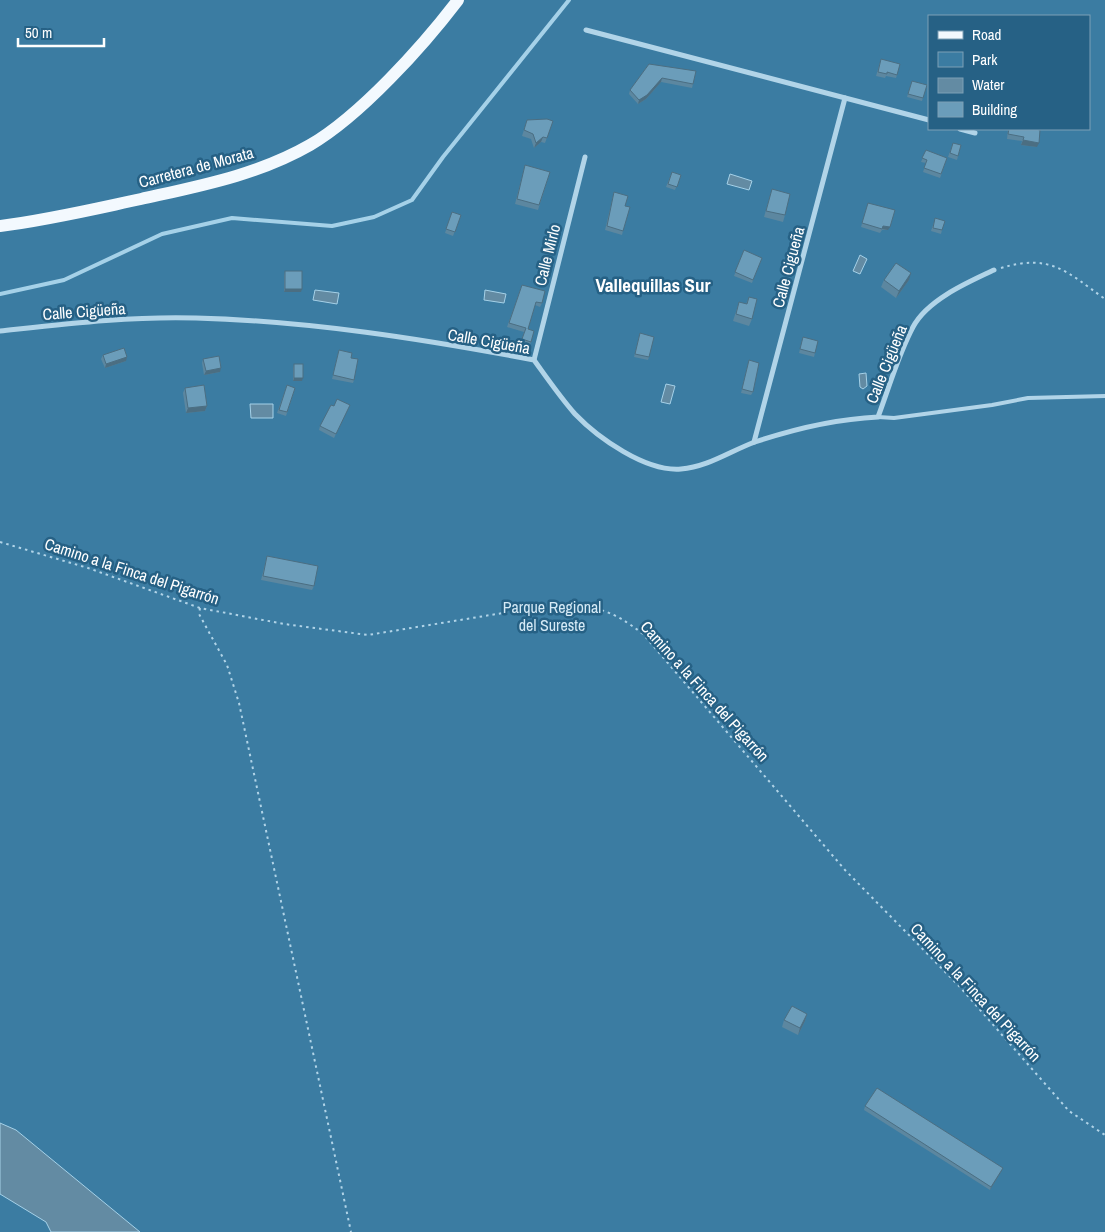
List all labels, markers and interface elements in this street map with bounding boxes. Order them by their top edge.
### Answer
scale bar [18,15,104,47]
legend [928,15,1090,130]
text: 50 m [25,22,52,43]
text: Road [972,24,1001,45]
text: Park [972,49,998,70]
text: Water [972,74,1004,95]
text: Building [972,99,1017,120]
street label: Carretera de Morata [136,141,257,193]
street label: Calle Mirlo [529,222,565,288]
street label: Calle Cigueña [767,223,810,310]
district label: Vallequillas Sur [595,272,711,298]
street label: Calle Cigüeña [42,297,127,325]
street label: Calle Cigüeña [860,321,912,407]
street label: Calle Cigüeña [446,323,533,359]
street label: Camino a la Finca del Pigarrón [42,532,222,610]
park label: Parque Regional del Sureste [503,596,601,636]
street label: Camino a la Finca del Pigarrón [636,616,774,766]
street label: Camino a la Finca del Pigarrón [906,918,1046,1066]

